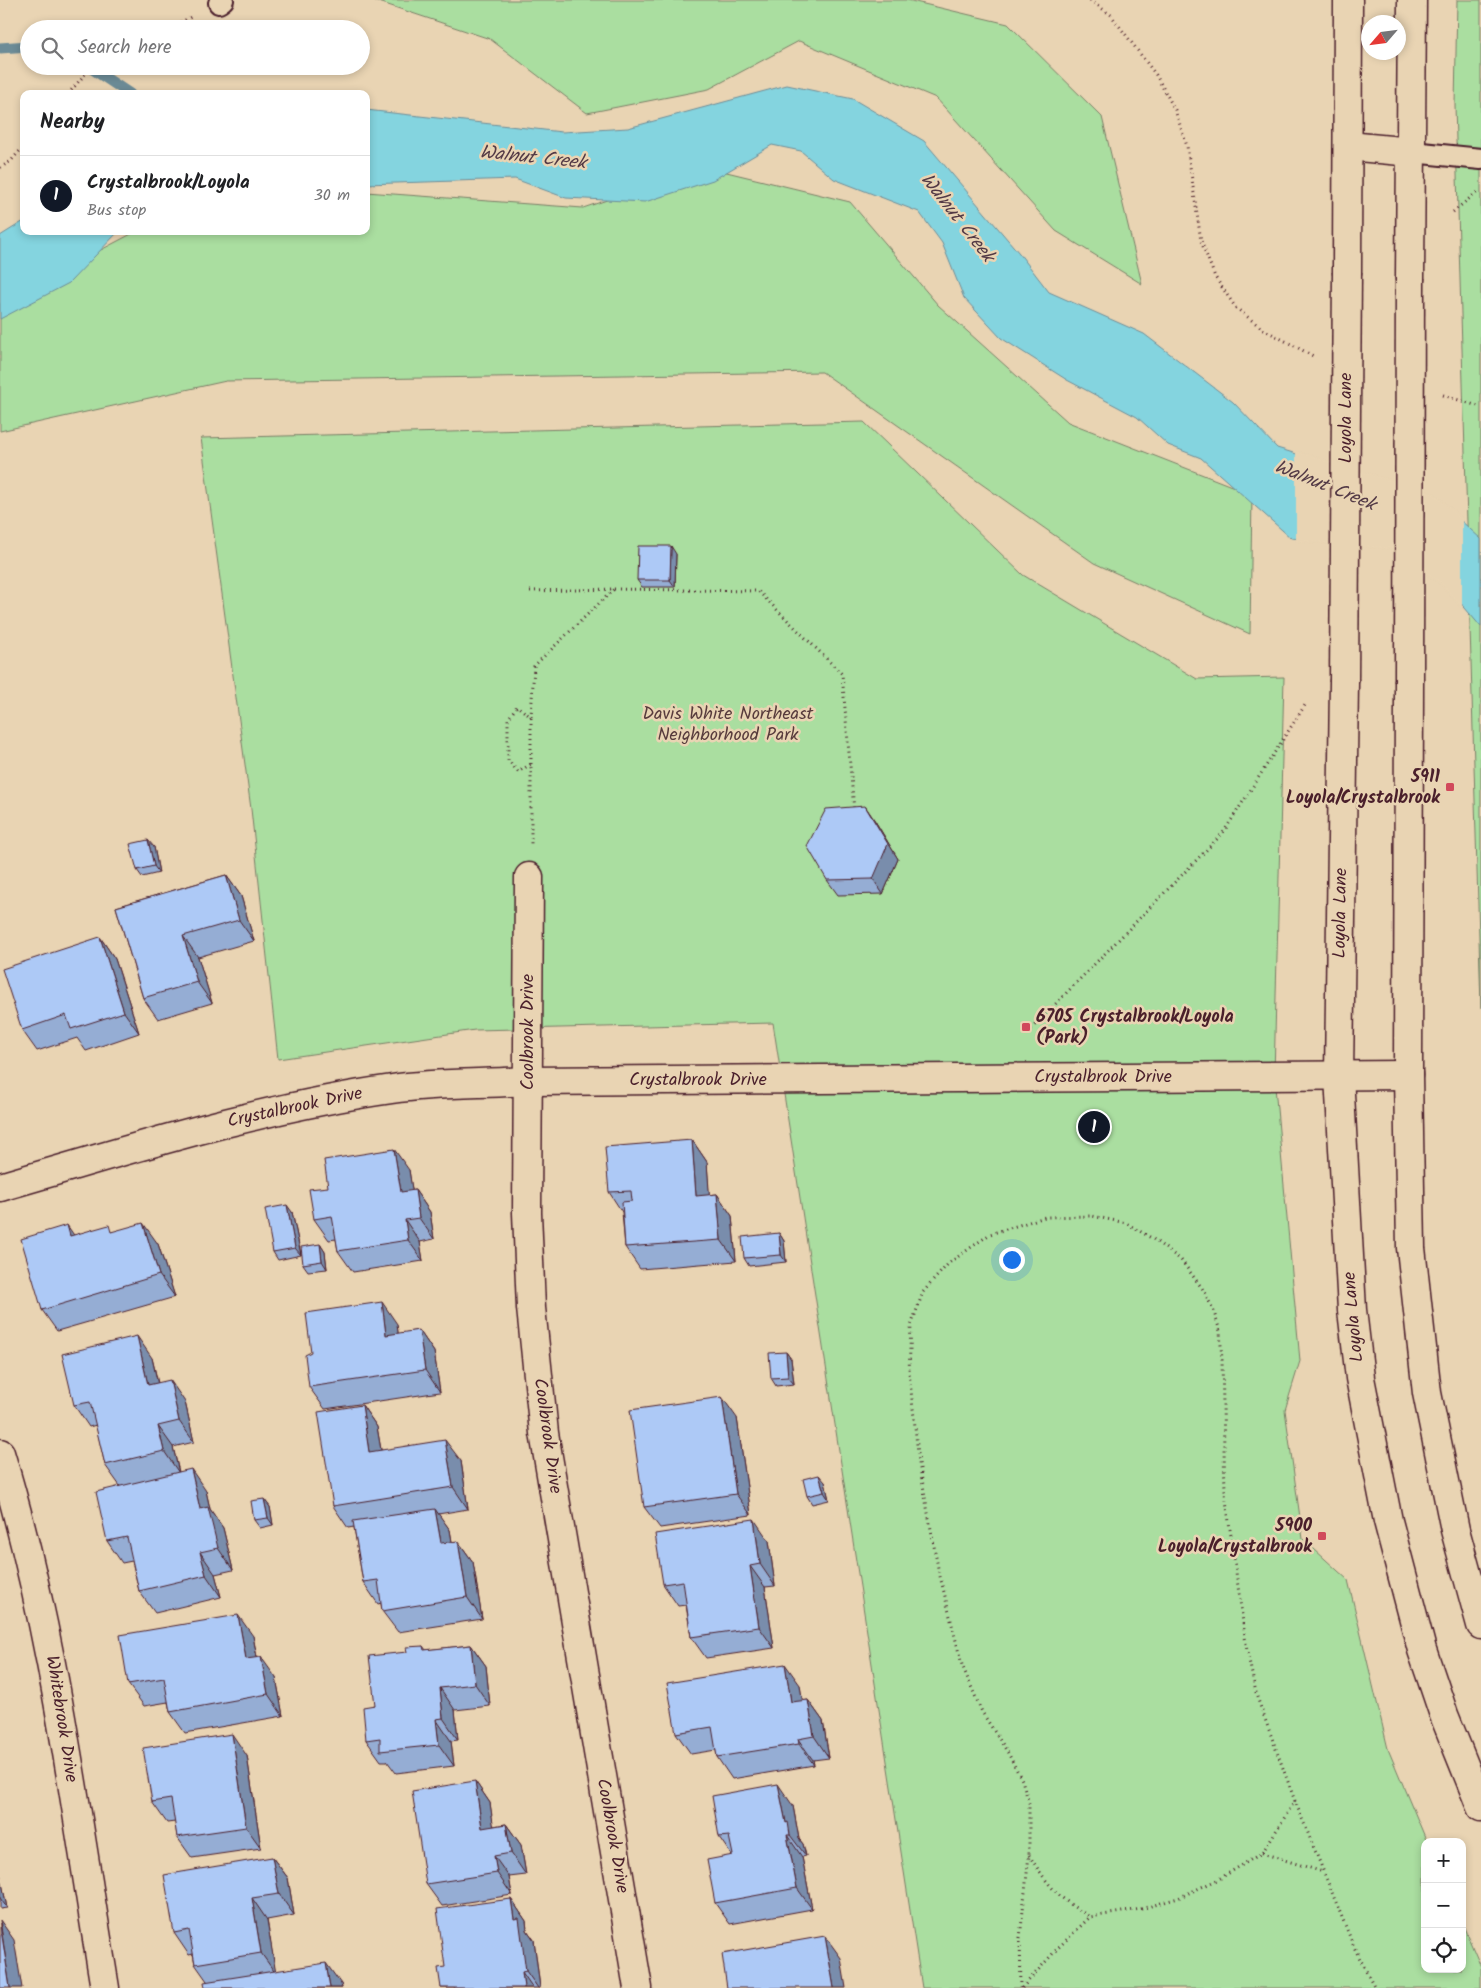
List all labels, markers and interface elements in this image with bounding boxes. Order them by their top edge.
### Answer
north arrow [1361,15,1406,60]
search box [20,20,370,75]
text: Search here [78,33,172,63]
icon: search [38,34,66,62]
text: Nearby [40,106,105,139]
water label: Walnut Creek [479,138,591,179]
water label: Walnut Creek [912,167,1003,272]
text: Crystalbrook/Loyola [87,168,250,198]
text: 1 [54,183,58,208]
text: 30 m [314,183,350,208]
text: Bus stop [87,198,146,223]
street label: Loyola Lane [1332,373,1361,463]
water label: Walnut Creek [1270,452,1383,521]
park label: Davis White Northeast Neighborhood Park [642,700,815,750]
place label: 5911 Loyola/Crystalbrook [1286,763,1441,813]
marker: 5911 Loyola/Crystalbrook [1444,781,1456,793]
street label: Loyola Lane [1326,867,1356,959]
street label: Coolbrook Drive [514,974,543,1090]
place label: 6705 Crystalbrook/Loyola (Park) [1036,1003,1234,1053]
marker: 6705 Crystalbrook/Loyola (Park) [1020,1021,1032,1033]
street label: Crystalbrook Drive [1034,1063,1172,1092]
street label: Crystalbrook Drive [629,1066,767,1095]
street label: Crystalbrook Drive [225,1080,365,1136]
pin: 1 [1078,1108,1110,1146]
your location [999,1247,1025,1273]
street label: Loyola Lane [1336,1271,1372,1363]
street label: Coolbrook Drive [525,1376,569,1496]
place label: 5900 Loyola/Crystalbrook [1158,1512,1313,1562]
marker: 5900 Loyola/Crystalbrook [1316,1530,1328,1542]
street label: Whitebrook Drive [37,1654,85,1784]
street label: Coolbrook Drive [588,1776,636,1896]
map controls [1421,1838,1466,1973]
button: + [1421,1838,1466,1883]
button: − [1421,1883,1466,1928]
button: locate [1421,1928,1466,1973]

